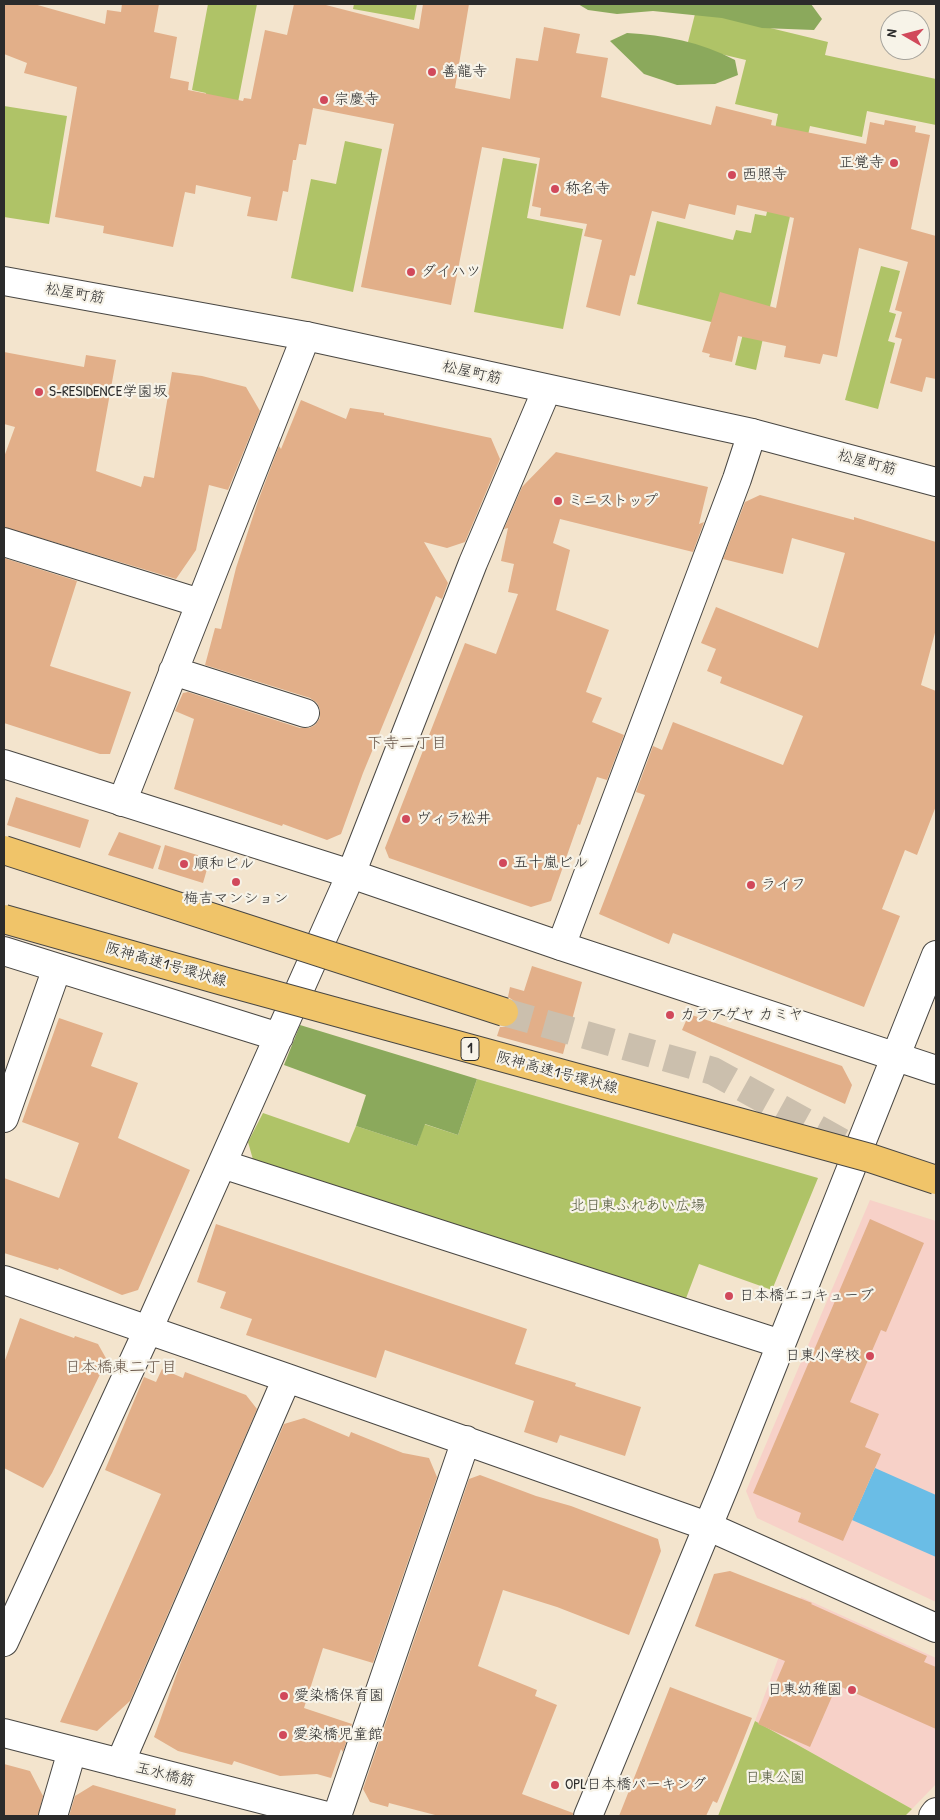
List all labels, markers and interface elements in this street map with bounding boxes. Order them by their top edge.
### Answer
north arrow [880,10,930,60]
text: N [881,28,901,38]
place label: 善龍寺 [442,63,487,81]
marker: 善龍寺 [426,66,438,78]
place label: 宗慶寺 [334,91,379,109]
marker: 宗慶寺 [318,94,330,106]
place label: 正覚寺 [839,154,884,172]
marker: 正覚寺 [888,157,900,169]
place label: 西照寺 [742,166,787,184]
marker: 西照寺 [726,169,738,181]
place label: 称名寺 [565,180,610,198]
marker: 称名寺 [549,183,561,195]
place label: ダイハツ [421,263,481,281]
marker: ダイハツ [405,266,417,278]
street label: 松屋町筋 [44,280,106,308]
street label: 松屋町筋 [441,357,503,389]
place label: S-RESIDENCE学園坂 [49,383,167,401]
marker: S-RESIDENCE学園坂 [33,386,45,398]
street label: 松屋町筋 [836,447,898,479]
place label: ミニストップ [568,492,658,510]
marker: ミニストップ [552,495,564,507]
district label: 下寺二丁目 [367,734,447,754]
place label: ヴィラ松井 [416,810,491,828]
marker: ヴィラ松井 [400,813,412,825]
place label: 五十嵐ビル [513,854,588,872]
place label: 順和ビル [194,855,254,873]
marker: 五十嵐ビル [497,857,509,869]
marker: 順和ビル [178,858,190,870]
marker: 梅吉マンション [230,876,242,888]
place label: ライフ [761,876,806,894]
marker: ライフ [745,879,757,891]
place label: 梅吉マンション [184,890,288,908]
street label: 阪神高速1号環状線 [103,939,229,991]
place label: カラアゲヤ カミヤ [680,1006,803,1024]
marker: カラアゲヤ カミヤ [664,1009,676,1021]
road number: 1 [461,1038,479,1060]
street label: 阪神高速1号環状線 [494,1048,620,1098]
park label: 北日東ふれあい広場 [571,1197,705,1215]
place label: 日本橋エコキューブ [739,1287,874,1305]
marker: 日本橋エコキューブ [723,1290,735,1302]
place label: 日東小学校 [785,1347,860,1365]
marker: 日東小学校 [864,1350,876,1362]
district label: 日本橋東二丁目 [65,1358,177,1378]
place label: 日東幼稚園 [767,1681,842,1699]
marker: 日東幼稚園 [846,1684,858,1696]
place label: 愛染橋保育園 [294,1687,384,1705]
marker: 愛染橋保育園 [278,1690,290,1702]
place label: 愛染橋児童館 [293,1726,383,1744]
marker: 愛染橋児童館 [277,1729,289,1741]
street label: 玉水橋筋 [134,1759,196,1791]
park label: 日東公園 [745,1769,805,1787]
place label: OPL日本橋パーキング [565,1776,706,1794]
marker: OPL日本橋パーキング [549,1779,561,1791]

